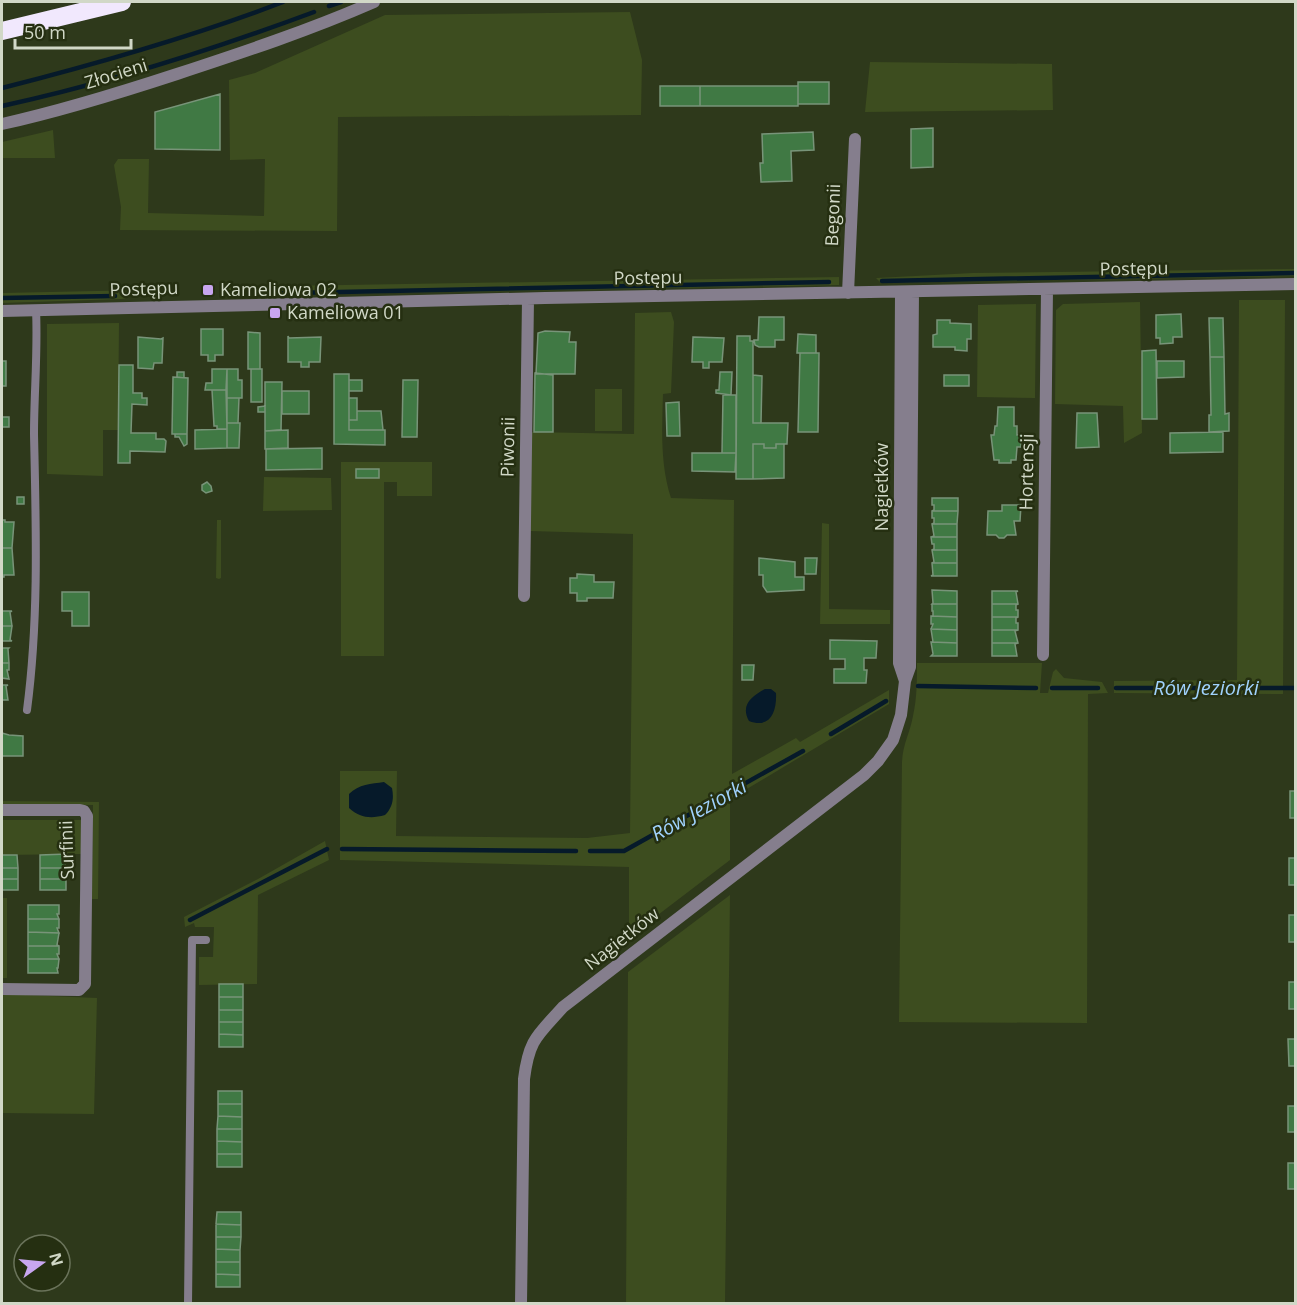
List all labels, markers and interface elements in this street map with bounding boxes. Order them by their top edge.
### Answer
scale bar [15,12,130,50]
text: 50 m [24,20,66,44]
street label: Złocieni [81,52,150,94]
street label: Begonii [819,183,845,247]
street label: Postępu [1099,255,1169,281]
street label: Postępu [613,264,683,290]
street label: Postępu [109,275,179,301]
place label: Kameliowa 02 [220,277,337,301]
marker: Kameliowa 02 [201,283,215,297]
place label: Kameliowa 01 [287,300,404,324]
marker: Kameliowa 01 [268,306,282,320]
street label: Piwonii [494,417,520,477]
street label: Hortensji [1013,433,1039,511]
street label: Nagietków [869,443,893,531]
water label: Rów Jeziorki [1153,674,1260,701]
water label: Rów Jeziorki [646,772,752,847]
street label: Surfinii [53,820,79,880]
street label: Nagietków [579,901,664,975]
north arrow [12,1233,72,1293]
text: N [44,1250,69,1268]

